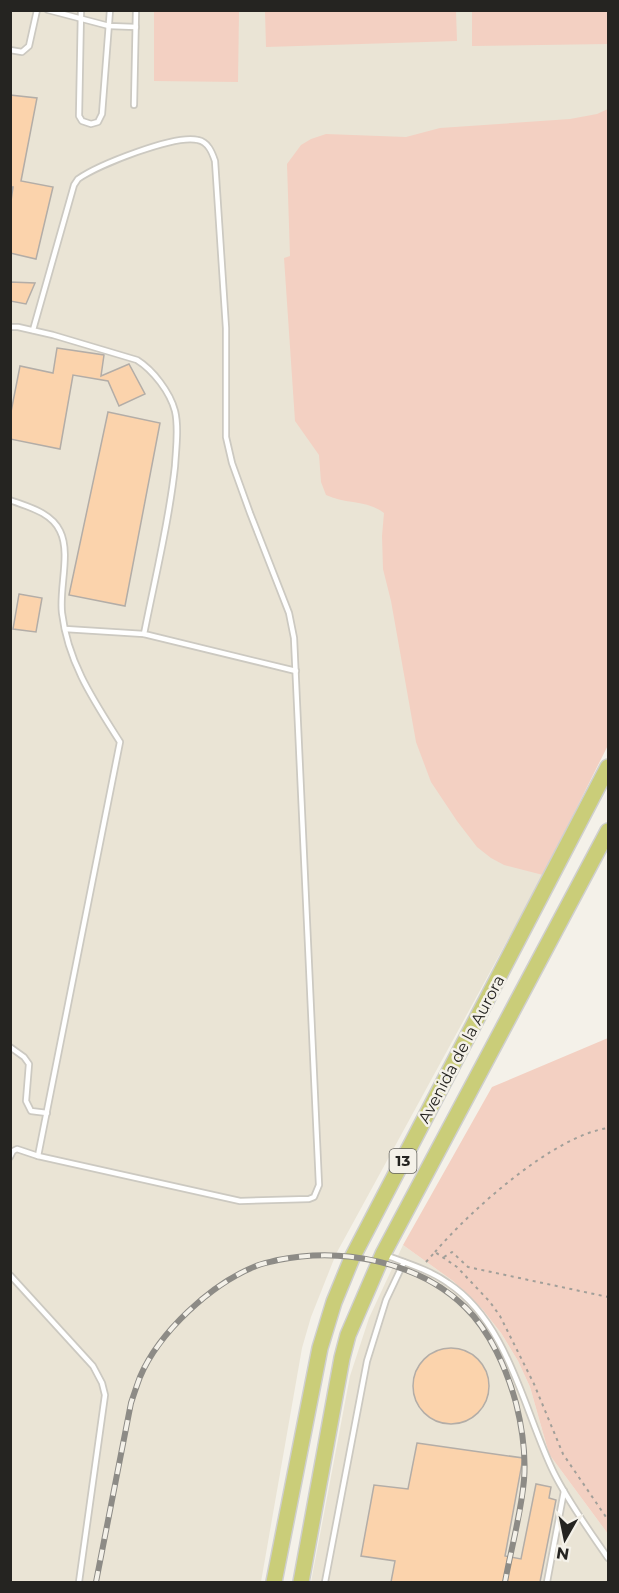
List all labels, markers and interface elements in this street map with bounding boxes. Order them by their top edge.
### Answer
street label: Avenida de la Aurora [414,972,509,1126]
road number: 13 [390,1149,416,1173]
north arrow [535,1509,595,1569]
text: N [555,1543,571,1564]

